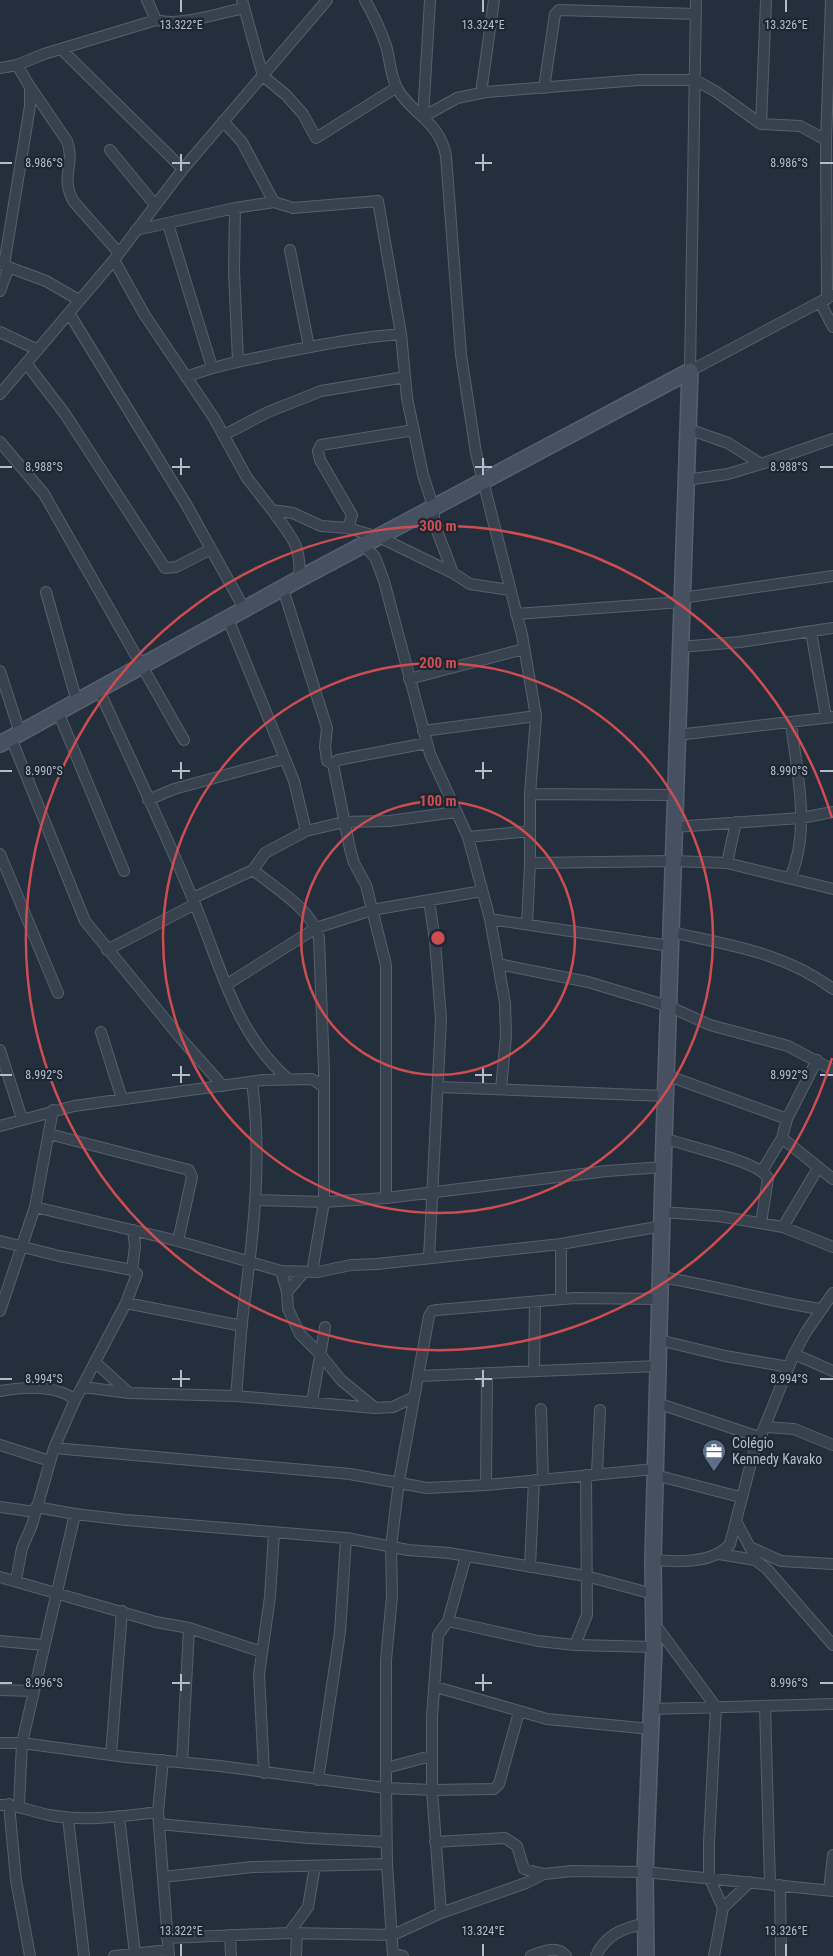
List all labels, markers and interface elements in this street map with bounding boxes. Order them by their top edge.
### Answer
text: 13.322°E [159,18,203,32]
text: 13.324°E [461,18,505,32]
text: 13.326°E [764,18,808,32]
text: 8.986°S [25,156,63,170]
text: 8.986°S [770,156,808,170]
text: 8.988°S [25,460,63,474]
text: 8.988°S [770,460,808,474]
text: 300 m [419,517,457,535]
text: 200 m [419,654,457,672]
text: 8.990°S [25,764,63,778]
text: 8.990°S [770,764,808,778]
text: 100 m [419,792,457,810]
centre of rings [429,929,447,947]
text: 8.992°S [25,1068,63,1082]
text: 8.992°S [770,1068,808,1082]
text: 8.994°S [25,1372,63,1386]
text: 8.994°S [770,1372,808,1386]
place label: Colégio Kennedy Kavako [732,1435,822,1467]
office icon: Colégio Kennedy Kavako [701,1438,727,1472]
text: 8.996°S [25,1676,63,1690]
text: 8.996°S [770,1676,808,1690]
text: 13.322°E [159,1924,203,1938]
text: 13.324°E [461,1924,505,1938]
text: 13.326°E [764,1924,808,1938]

